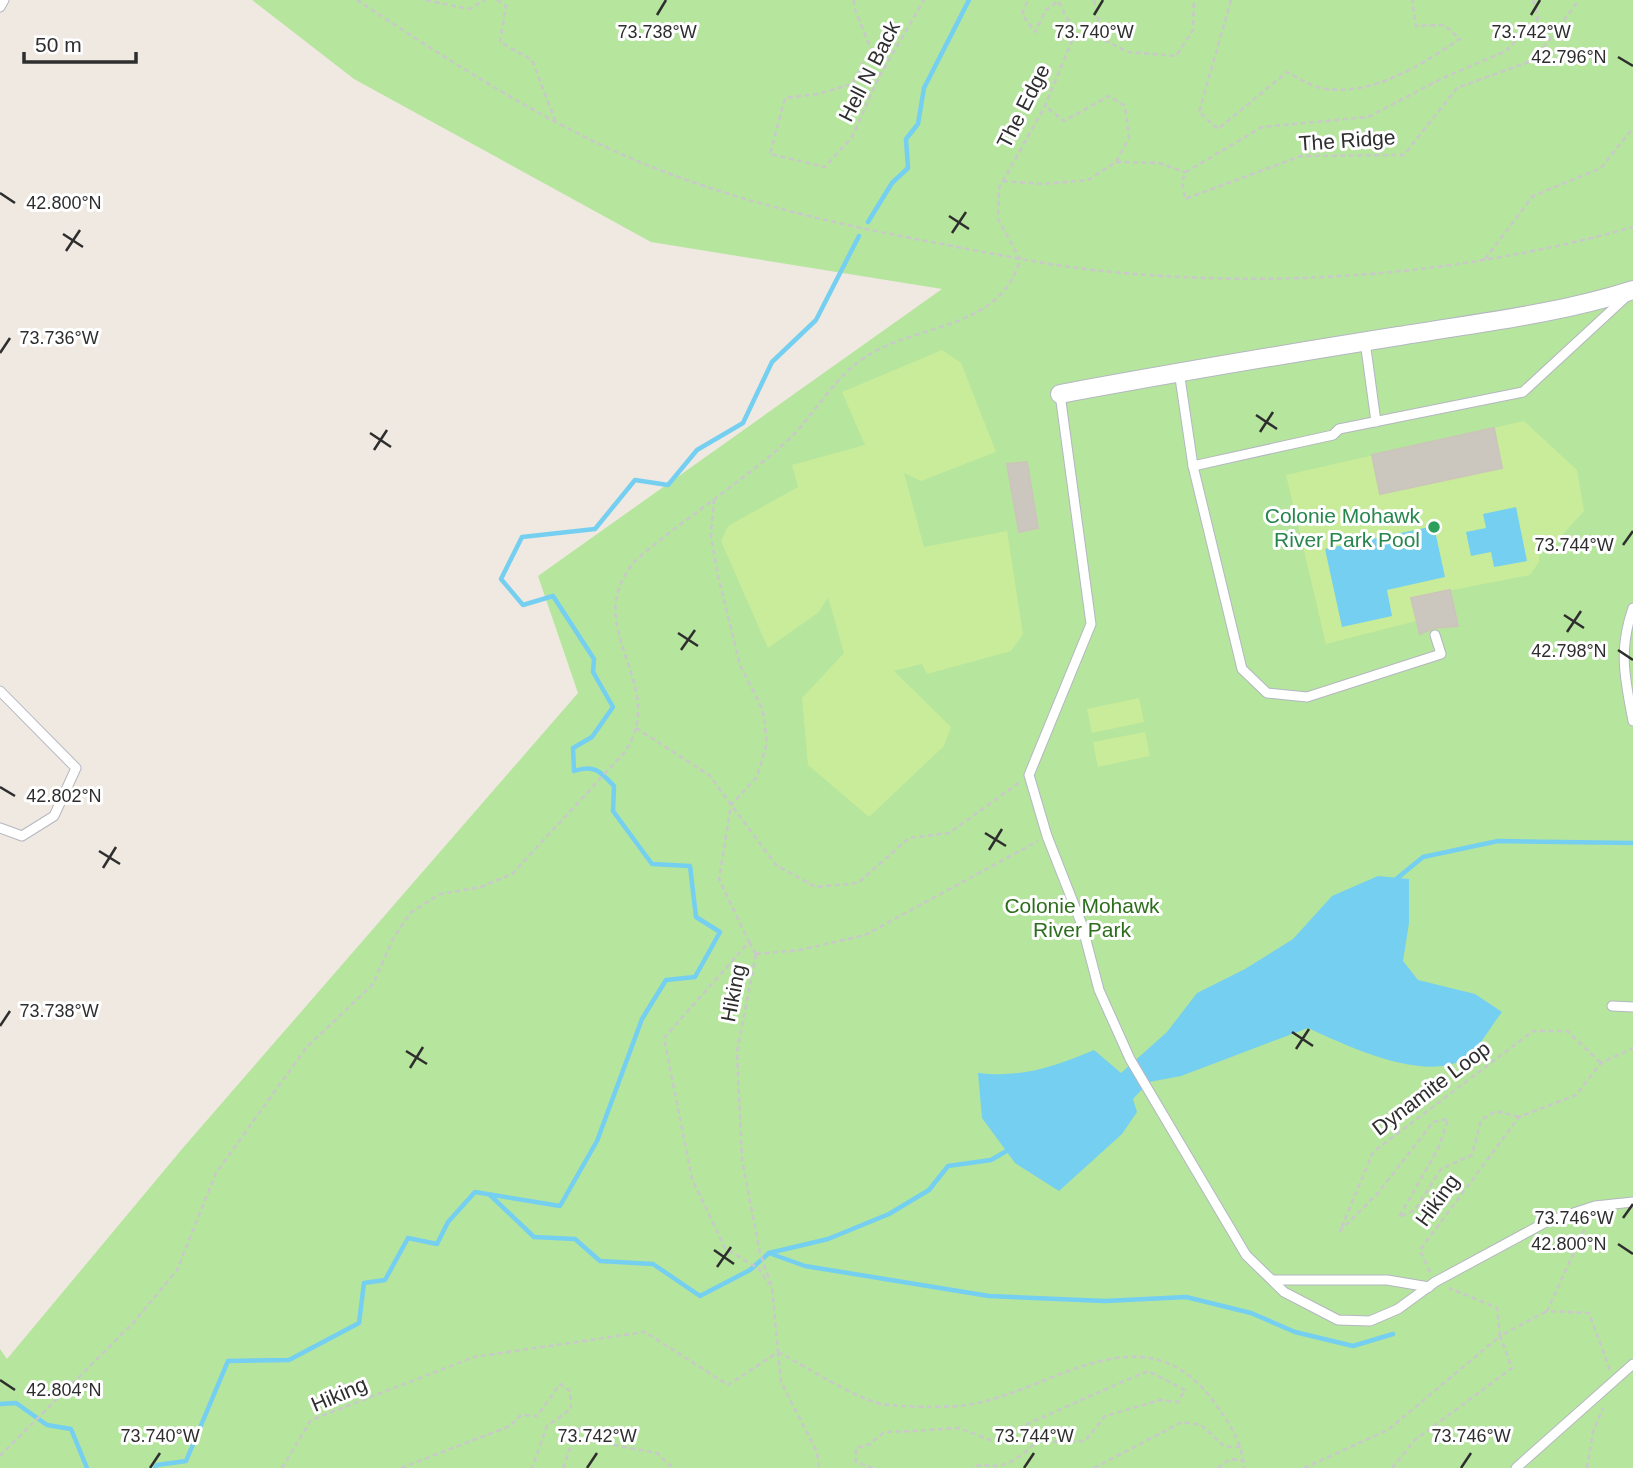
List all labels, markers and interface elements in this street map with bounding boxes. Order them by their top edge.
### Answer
street label: Hell N Back [834,16,904,125]
scale bar [24,21,136,65]
text: 73.738°W [617,22,697,42]
text: 73.740°W [1054,22,1134,42]
text: 73.742°W [1491,22,1571,42]
text: 50 m [35,33,82,56]
text: 42.796°N [1531,47,1607,67]
street label: The Edge [992,60,1054,152]
street label: The Ridge [1298,125,1396,155]
text: 42.800°N [26,193,102,213]
text: 73.736°W [19,328,99,348]
place label: Colonie Mohawk River Park Pool [1265,504,1420,551]
marker: Colonie Mohawk River Park Pool [1426,519,1442,535]
text: 73.744°W [1534,535,1614,555]
text: 42.798°N [1531,641,1607,661]
text: 42.802°N [26,786,102,806]
park label: Colonie Mohawk River Park [1004,894,1160,941]
street label: Hiking [716,962,750,1024]
text: 73.738°W [19,1001,99,1021]
street label: Dynamite Loop [1368,1036,1494,1140]
street label: Hiking [1411,1170,1463,1230]
text: 73.746°W [1534,1208,1614,1228]
text: 42.800°N [1531,1234,1607,1254]
street label: Hiking [308,1372,370,1416]
text: 42.804°N [26,1380,102,1400]
text: 73.740°W [120,1426,200,1446]
text: 73.742°W [557,1426,637,1446]
text: 73.744°W [994,1426,1074,1446]
text: 73.746°W [1431,1426,1511,1446]

